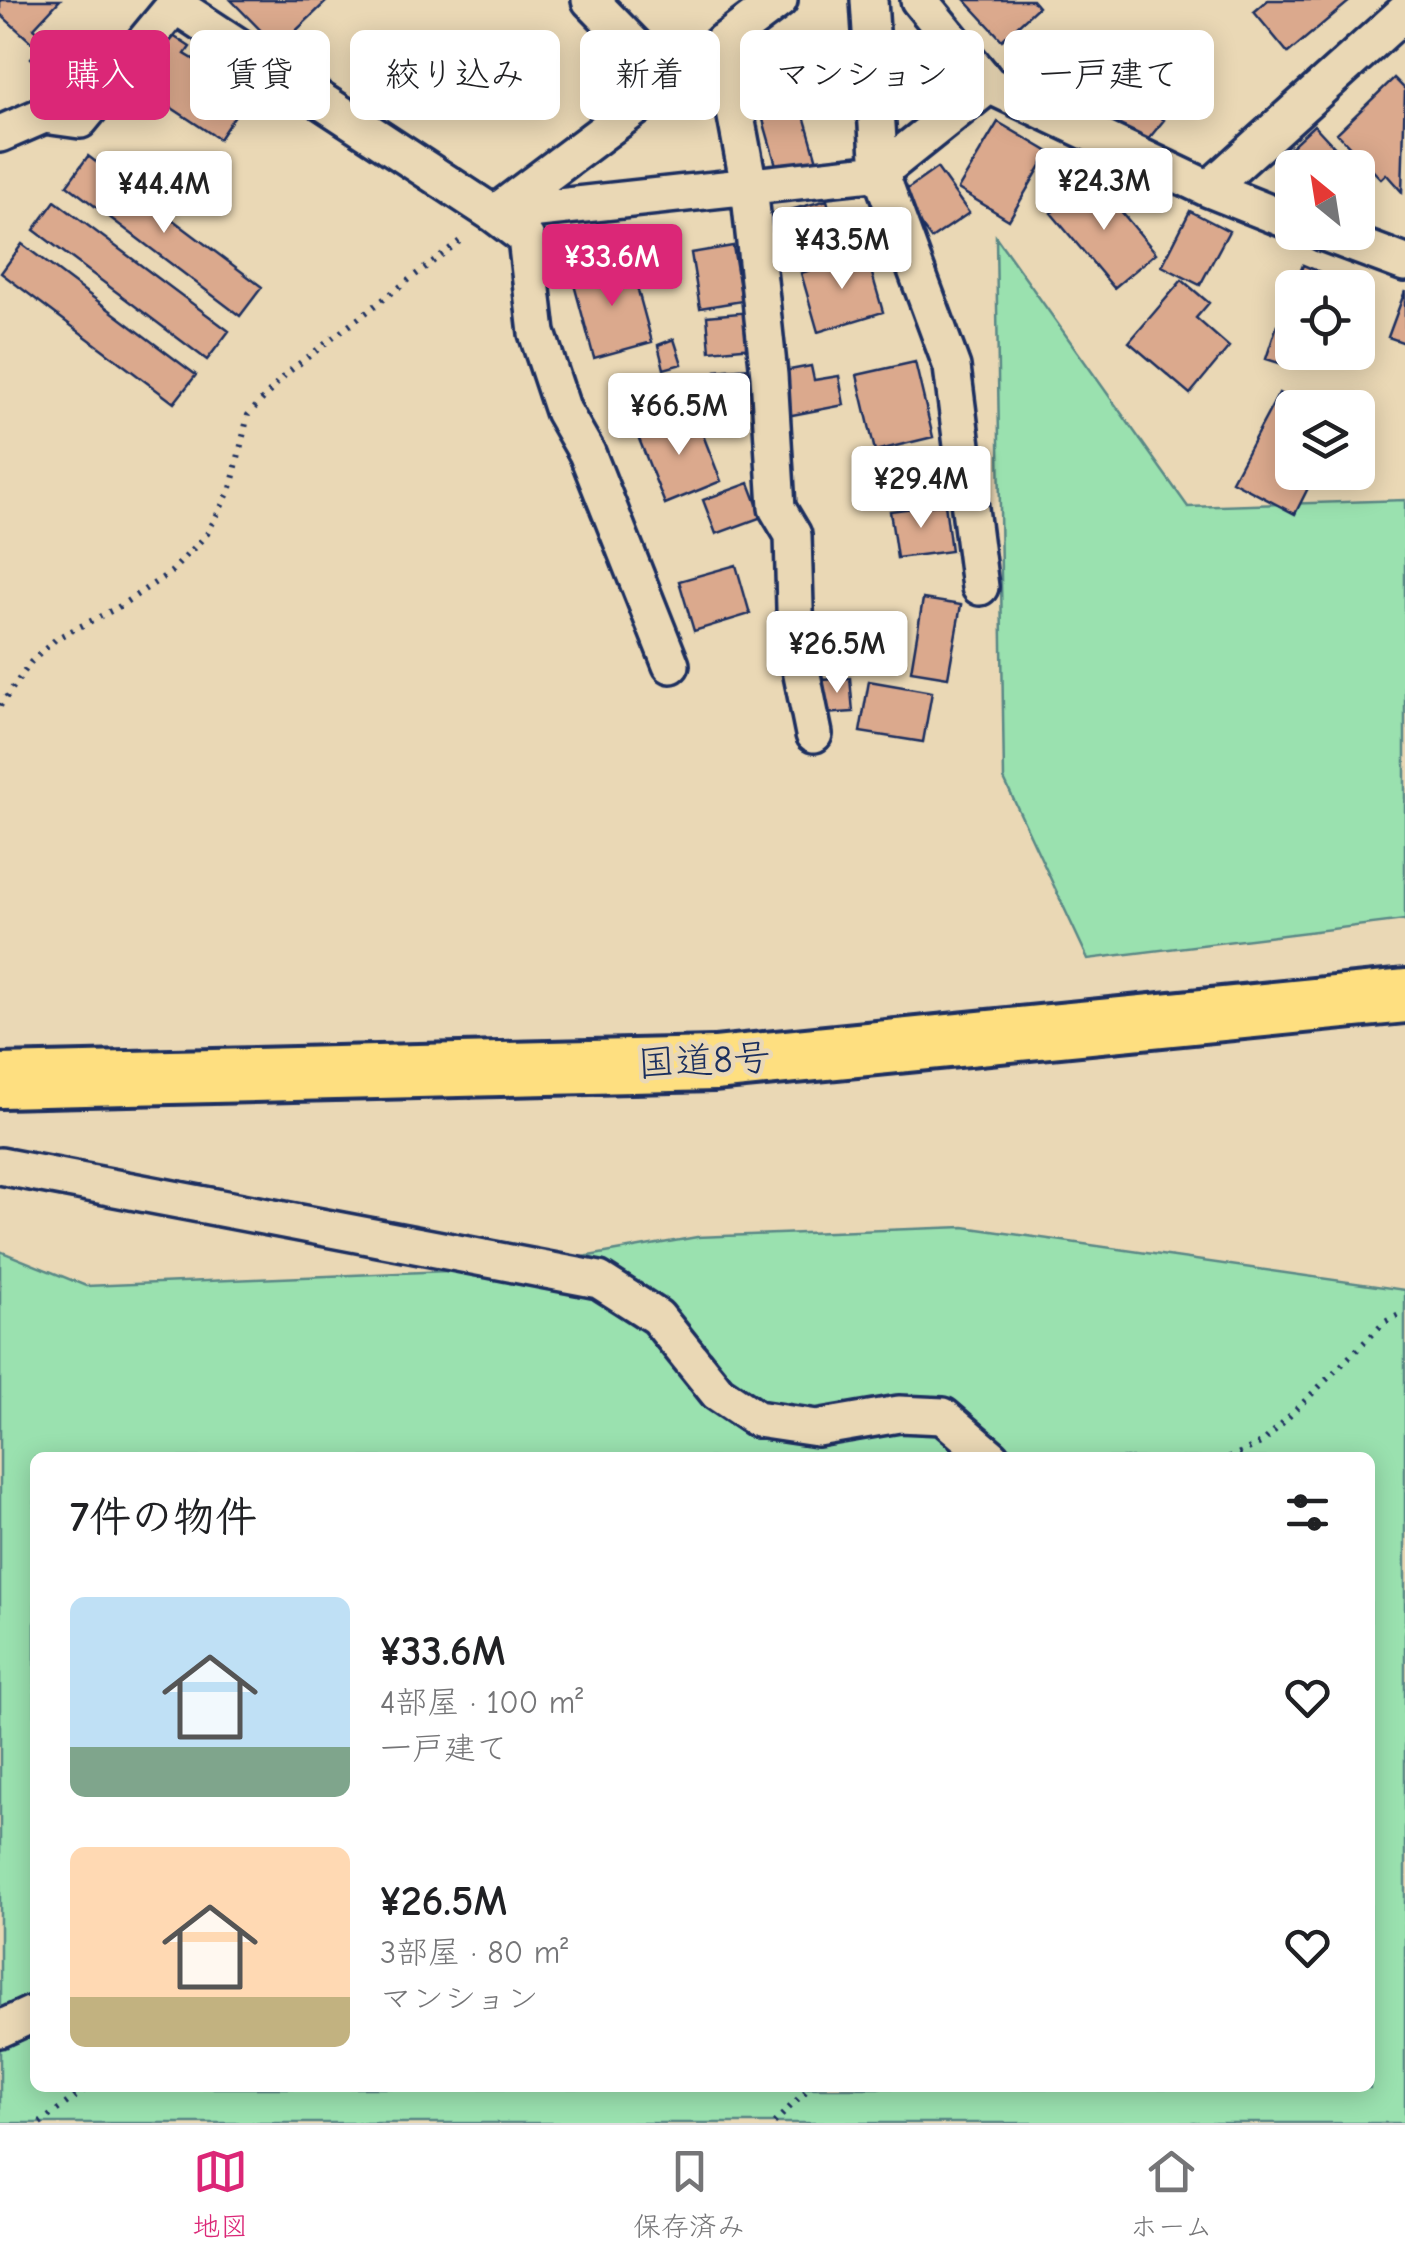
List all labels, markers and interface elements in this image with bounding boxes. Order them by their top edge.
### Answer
chip: 購入 [30,30,170,120]
chip: 賃貸 [190,30,330,120]
chip: 絞り込み [350,30,560,120]
chip: 新着 [580,30,720,120]
chip: マンション [740,30,984,120]
chip: 一戸建て [1004,30,1214,120]
pin: ¥24.3M [1023,148,1185,233]
north arrow [1275,150,1375,250]
map controls [1275,150,1375,490]
pin: ¥44.4M [83,151,245,236]
text: ¥24.3M [1057,162,1151,199]
text: ¥44.4M [118,165,210,202]
pin: ¥43.5M [761,207,923,292]
text: ¥43.5M [794,221,890,258]
pin: ¥33.6M [531,224,693,309]
text: ¥33.6M [564,238,660,275]
button: locate [1275,270,1375,370]
pin: ¥66.5M [598,373,760,458]
text: ¥66.5M [630,387,728,424]
button: layers [1275,390,1375,490]
pin: ¥29.4M [840,446,1002,531]
text: ¥29.4M [873,460,969,497]
pin: ¥26.5M [756,611,918,696]
text: ¥26.5M [789,625,886,662]
street label: 国道8号 [636,1036,772,1086]
icon: filters [1280,1485,1335,1540]
text: 7件の物件 [70,1493,257,1542]
text: ¥33.6M [380,1627,506,1676]
icon: home [150,1637,270,1757]
icon: heart [1280,1670,1335,1725]
text: 4部屋 · 100 m² [380,1684,583,1721]
text: 一戸建て [380,1730,508,1767]
text: ¥26.5M [380,1877,507,1926]
icon: home [150,1887,270,2007]
icon: heart [1280,1920,1335,1975]
text: 3部屋 · 80 m² [380,1934,568,1971]
text: マンション [380,1980,539,2017]
tab: 地図 [192,2144,248,2244]
tab: 保存済み [633,2144,745,2244]
tab: ホーム [1130,2144,1213,2244]

